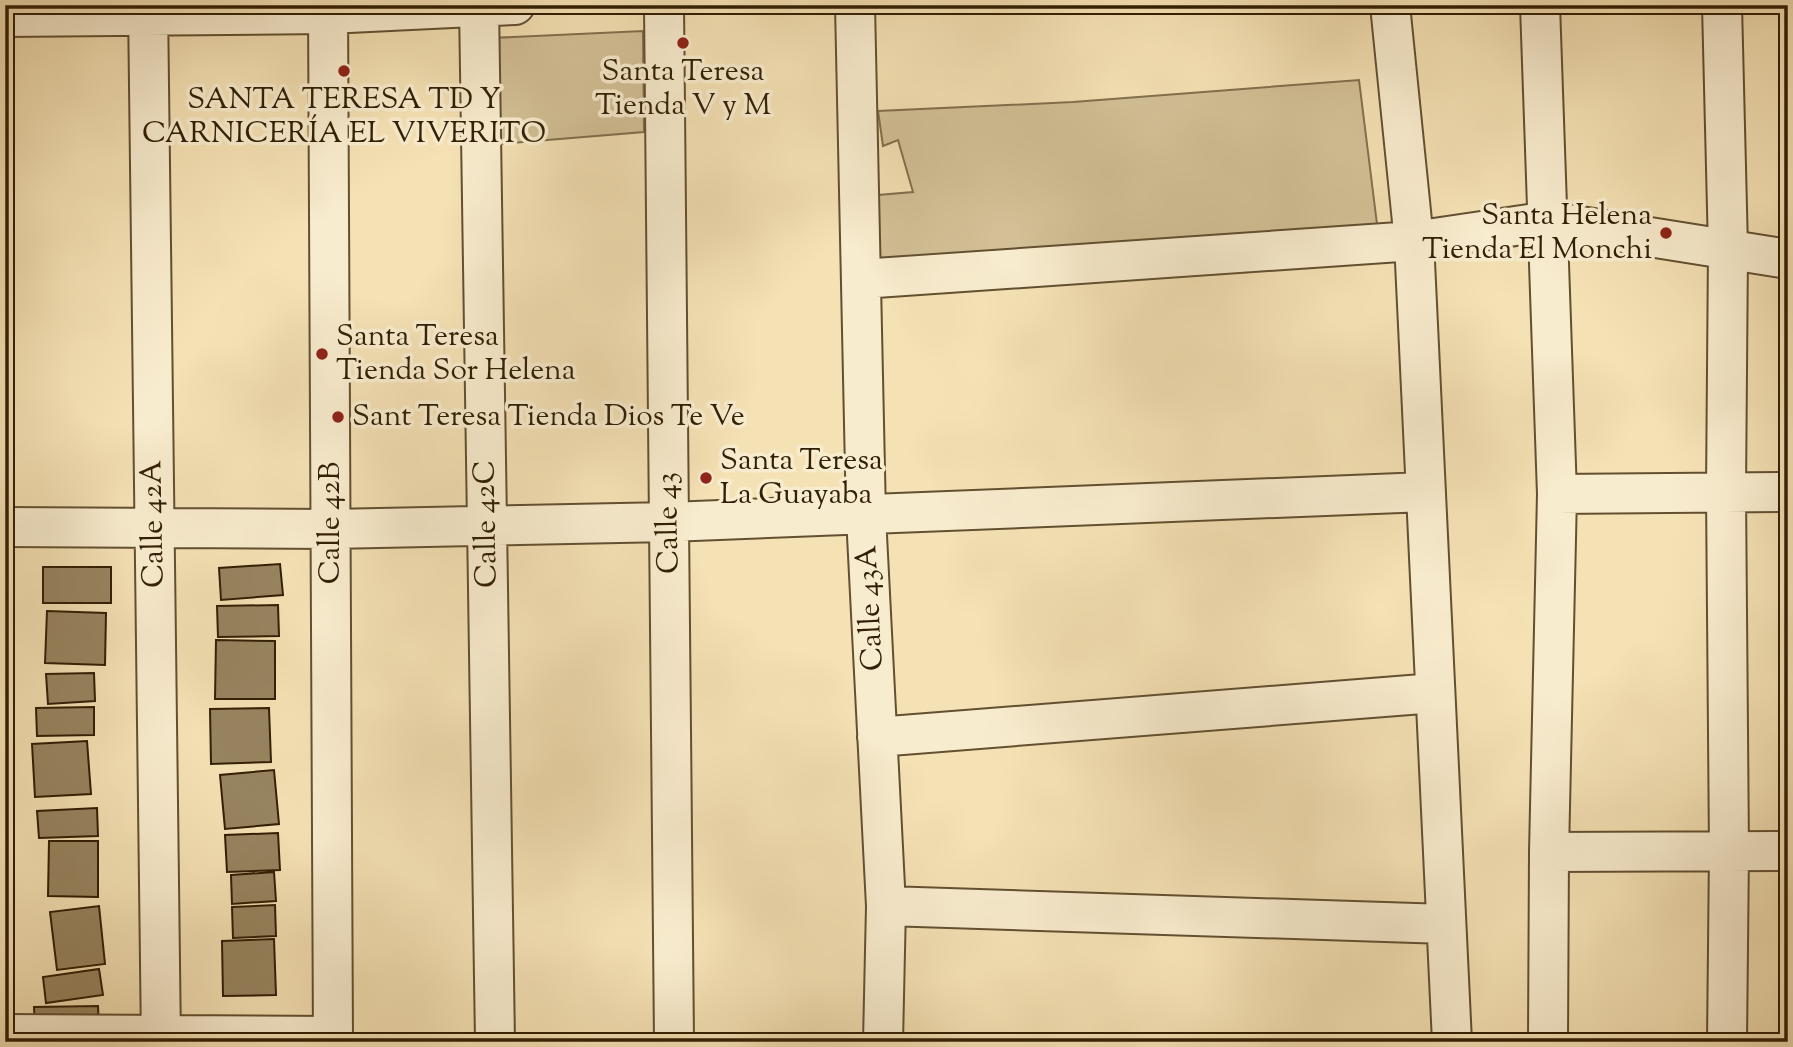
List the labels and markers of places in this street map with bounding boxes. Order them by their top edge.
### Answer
marker: Santa Teresa Tienda V y M [675,35,691,51]
place label: Santa Teresa Tienda V y M [595,51,771,128]
marker: SANTA TERESA TD Y CARNICERÍA EL VIVERITO [336,63,352,79]
place label: SANTA TERESA TD Y CARNICERÍA EL VIVERITO [142,79,546,156]
place label: Santa Helena Tienda El Monchi [1422,195,1652,272]
marker: Santa Helena Tienda El Monchi [1658,225,1674,241]
place label: Santa Teresa Tienda Sor Helena [336,316,576,393]
marker: Santa Teresa Tienda Sor Helena [314,346,330,362]
place label: Sant Teresa Tienda Dios Te Ve [352,396,745,439]
marker: Sant Teresa Tienda Dios Te Ve [330,409,346,425]
place label: Santa Teresa La Guayaba [720,440,883,517]
marker: Santa Teresa La Guayaba [698,470,714,486]

